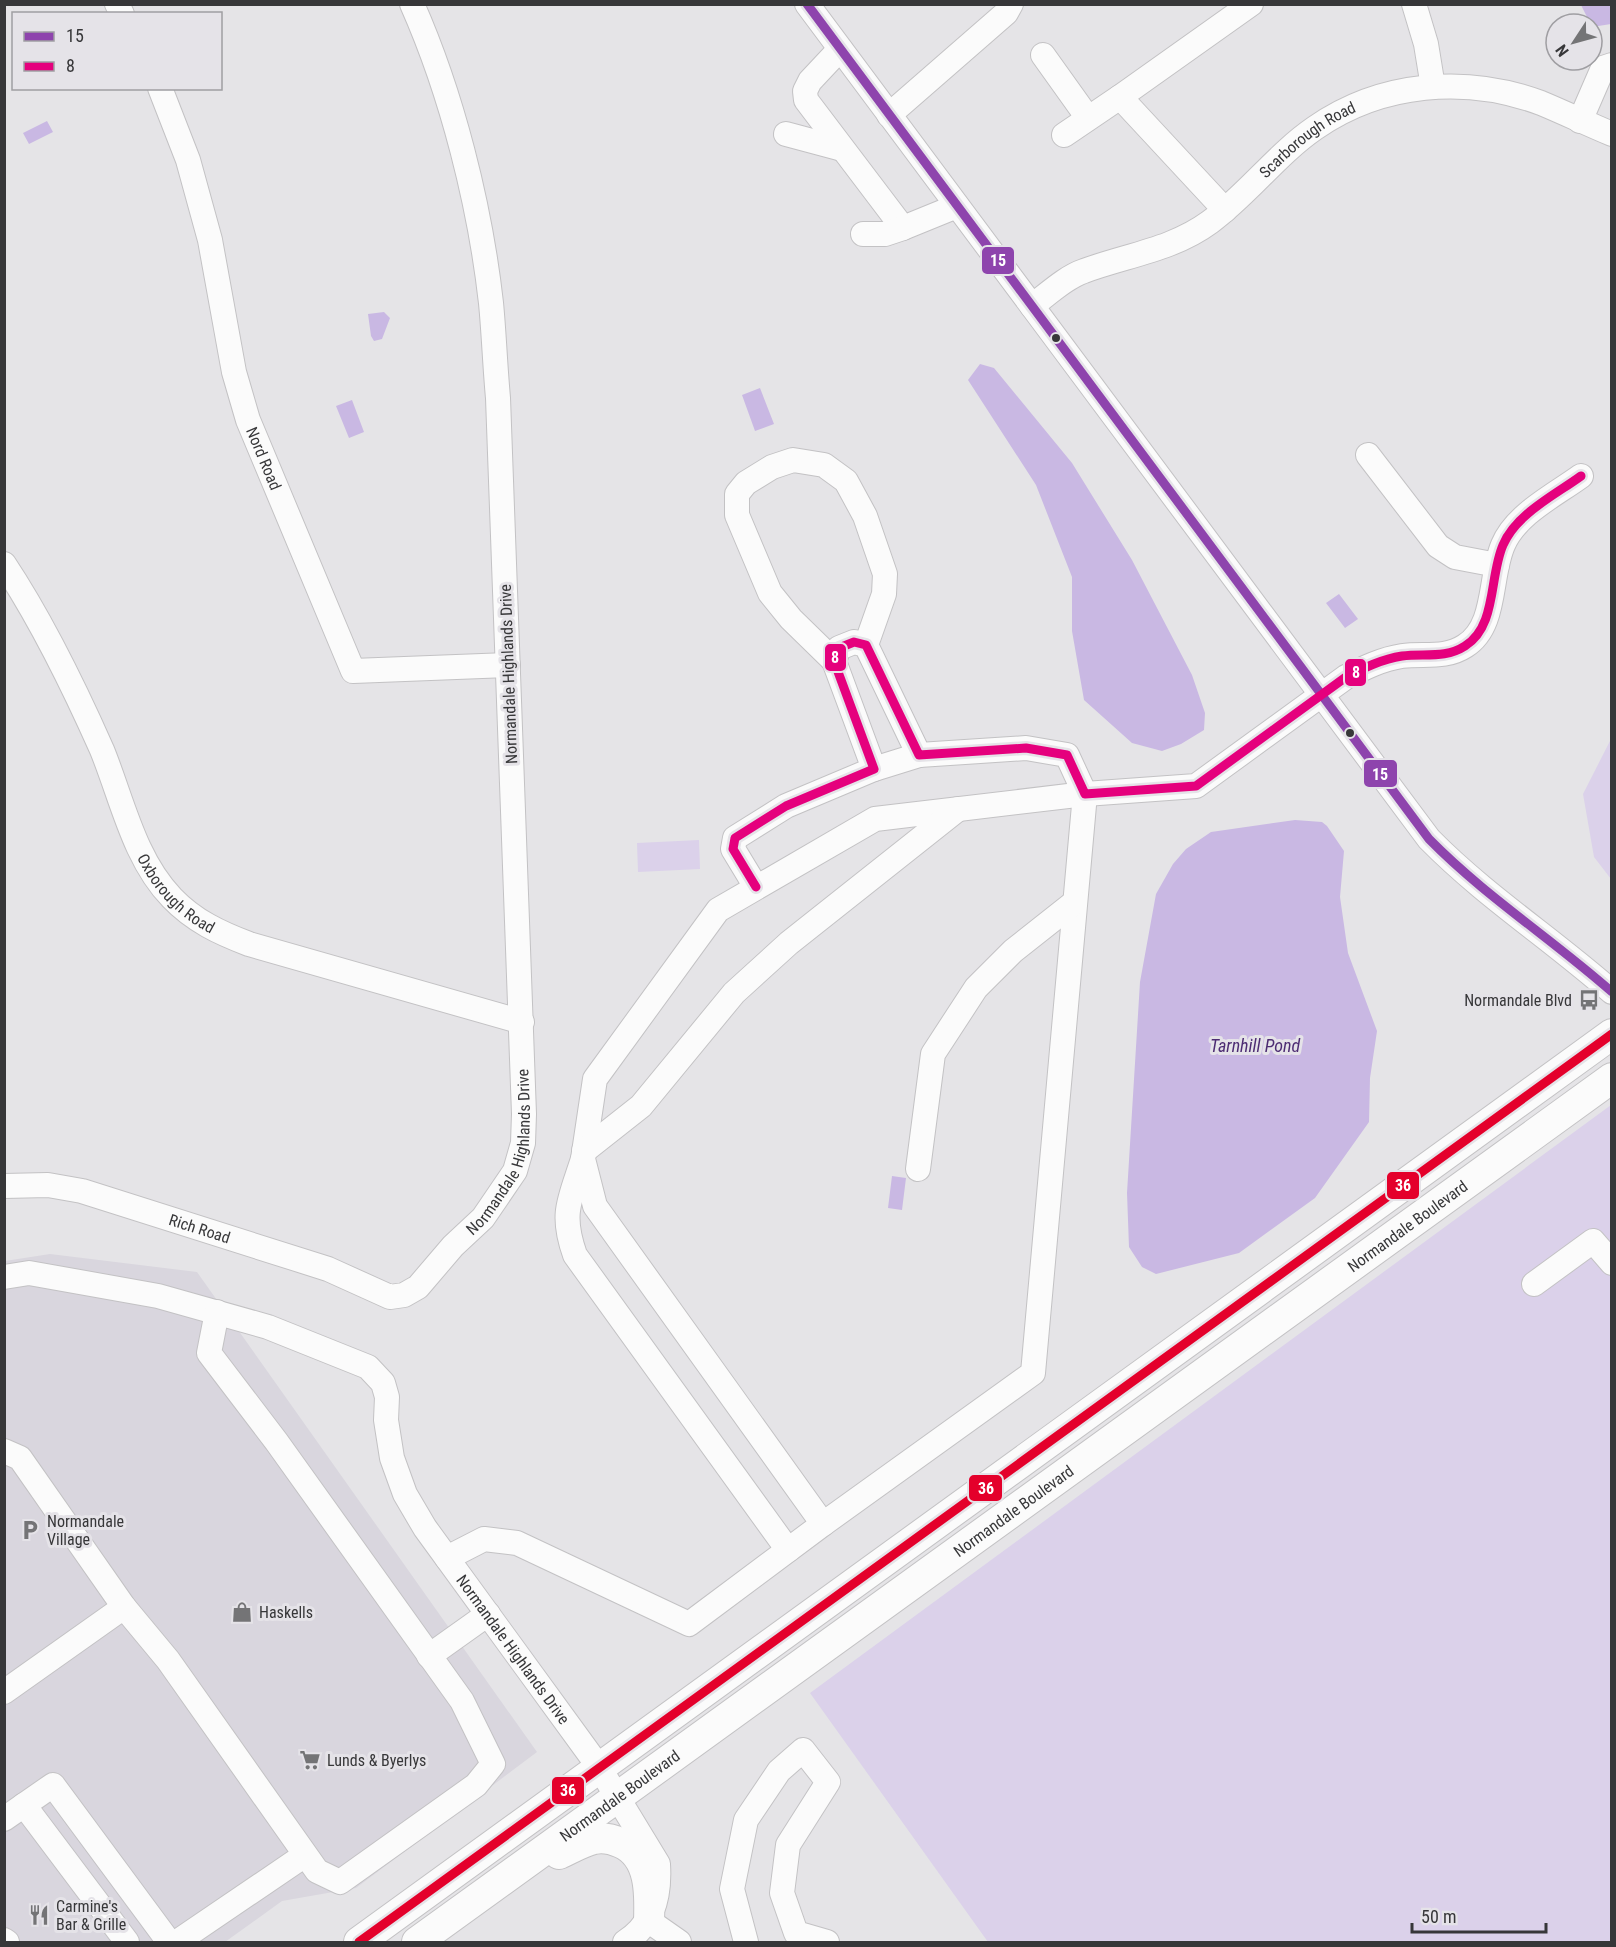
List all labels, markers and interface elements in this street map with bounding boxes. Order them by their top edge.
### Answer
legend [12,12,222,90]
north arrow [1544,12,1604,72]
text: 15 [66,25,84,46]
text: N [1552,41,1573,60]
text: 8 [66,55,75,76]
street label: Scarborough Road [1256,98,1358,182]
line badge: 15 [981,246,1015,275]
text: 15 [990,251,1006,270]
unlabelled marker [1050,332,1062,344]
street label: Nord Road [242,424,285,493]
street label: Normandale Highlands Drive [496,584,521,764]
line badge: 8 [824,643,847,672]
text: 8 [831,648,839,667]
line badge: 8 [1344,658,1367,687]
text: 8 [1352,663,1360,682]
unlabelled marker [1344,727,1356,739]
line badge: 15 [1363,759,1398,788]
text: 15 [1372,765,1388,784]
street label: Oxborough Road [133,851,218,937]
bus stop icon: Normandale Blvd [1577,988,1601,1012]
place label: Normandale Blvd [1464,991,1572,1010]
water label: Tarnhill Pond [1210,1035,1300,1056]
street label: Normandale Highlands Drive [462,1069,534,1239]
line badge: 36 [1386,1171,1420,1200]
text: 36 [1395,1176,1411,1195]
street label: Normandale Boulevard [1344,1177,1471,1276]
street label: Rich Road [167,1210,232,1247]
street label: Normandale Boulevard [950,1461,1077,1561]
line badge: 36 [968,1474,1003,1502]
text: 36 [978,1479,994,1498]
place label: Normandale Village [47,1512,124,1549]
parking icon: Normandale Village [18,1518,42,1542]
street label: Normandale Highlands Drive [452,1571,573,1728]
shop icon: Haskells [230,1600,254,1624]
place label: Haskells [259,1603,313,1622]
street label: Normandale Boulevard [556,1746,684,1846]
supermarket icon: Lunds & Byerlys [298,1748,322,1772]
place label: Lunds & Byerlys [327,1751,426,1770]
line badge: 36 [551,1776,585,1805]
text: 36 [560,1781,576,1800]
scale bar [1412,1896,1546,1934]
place label: Carmine's Bar & Grille [56,1897,126,1934]
restaurant icon: Carmine's Bar & Grille [27,1903,51,1927]
text: 50 m [1421,1906,1456,1927]

